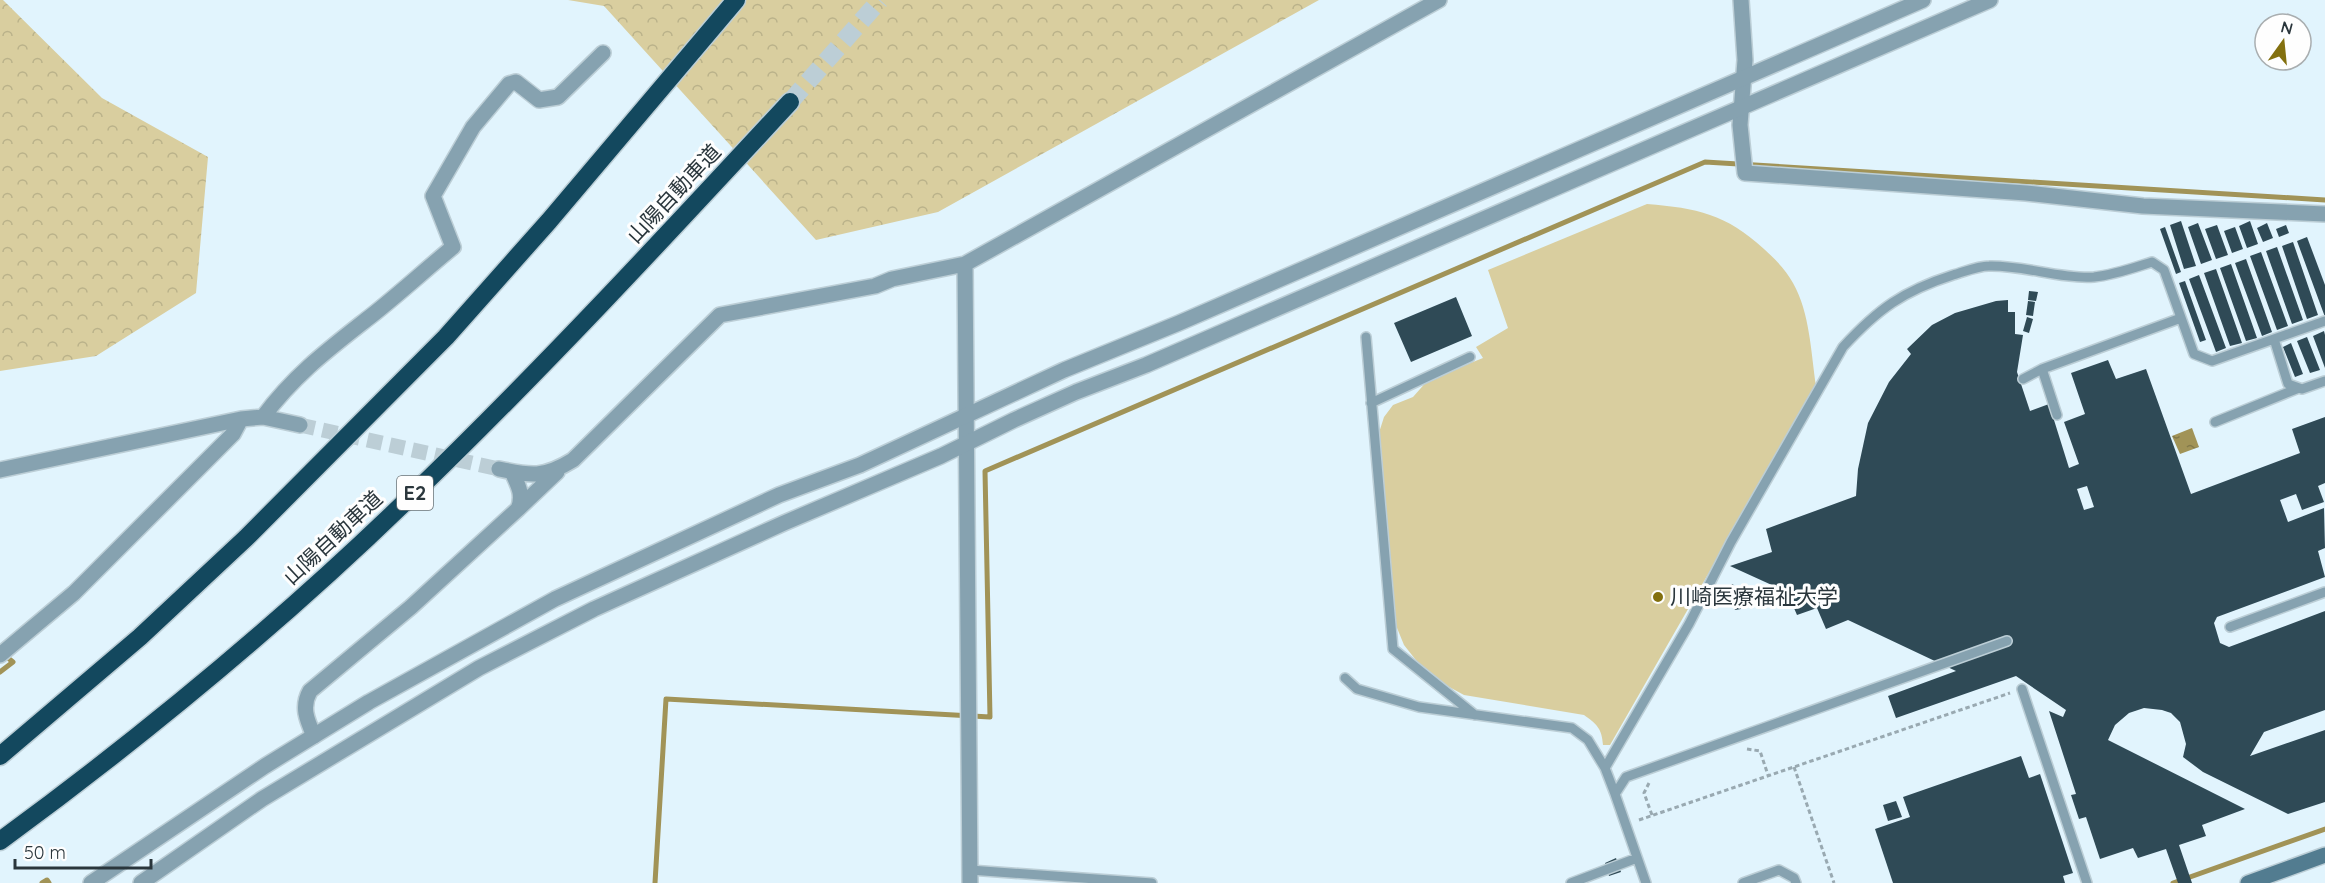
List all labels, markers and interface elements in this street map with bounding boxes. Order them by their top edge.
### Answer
north arrow [2253,12,2313,72]
text: N [2279,16,2295,39]
street label: 山陽自動車道 [621,138,726,248]
road number: E2 [397,476,433,510]
street label: 山陽自動車道 [277,485,387,590]
place label: 川崎医療福祉大学 [1670,583,1838,609]
marker: 川崎医療福祉大学 [1651,590,1665,604]
scale bar [15,832,152,870]
text: 50 m [24,841,66,864]

